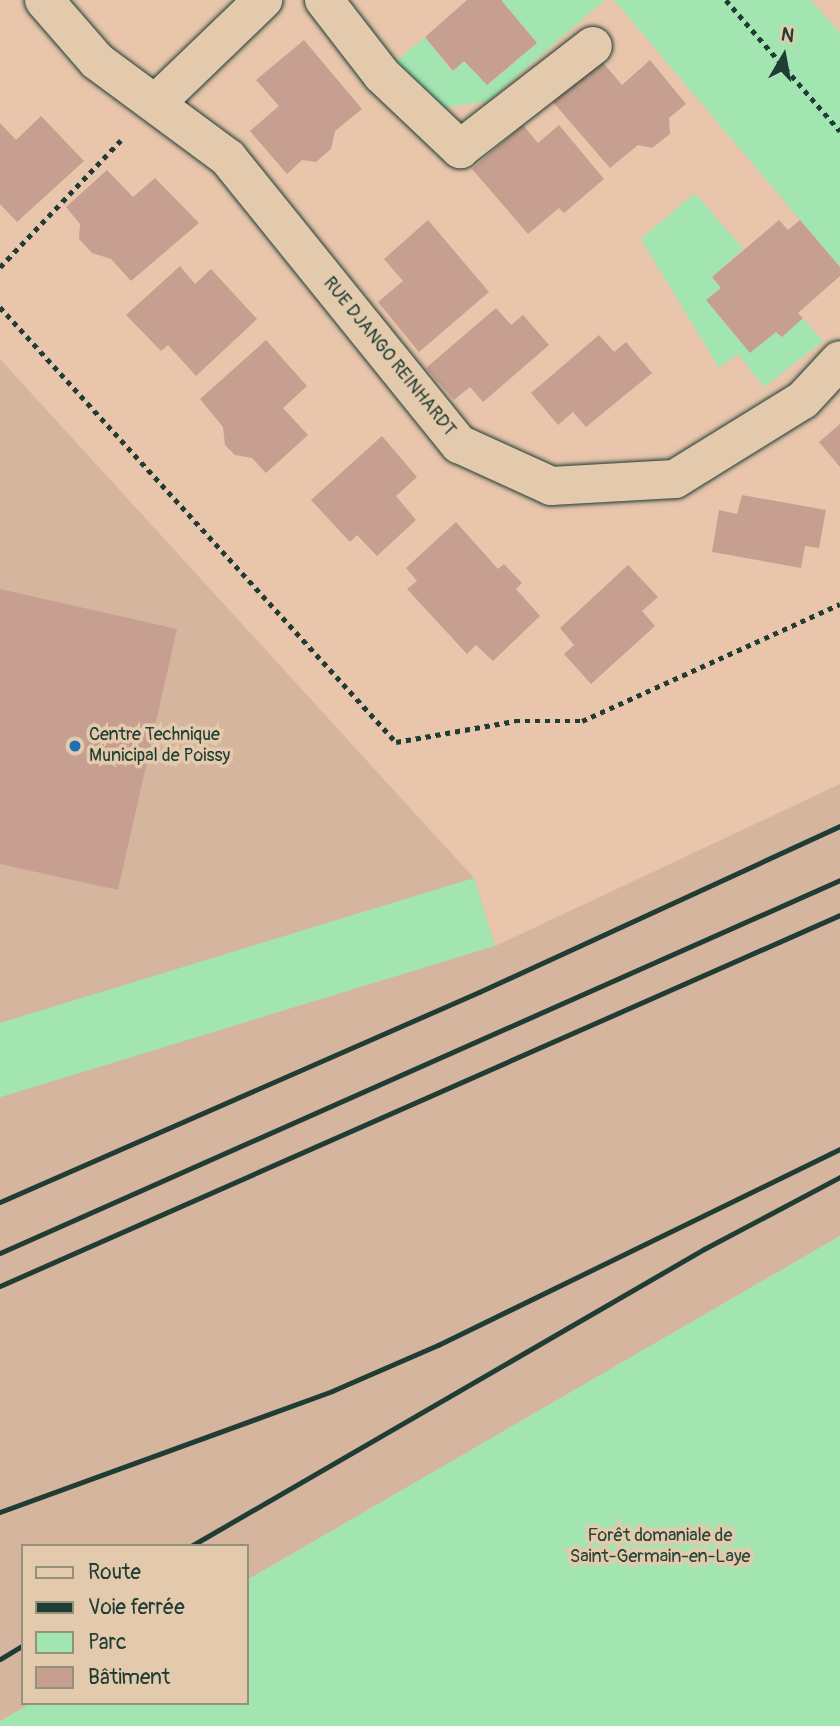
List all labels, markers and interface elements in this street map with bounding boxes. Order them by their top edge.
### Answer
north arrow [749,21,819,91]
text: N [779,22,796,48]
street label: RUE DJANGO REINHARDT [318,273,460,441]
place label: Centre Technique Municipal de Poissy [89,725,230,768]
marker: Centre Technique Municipal de Poissy [67,738,83,754]
park label: Forêt domaniale de Saint-Germain-en-Laye [570,1526,750,1568]
legend [21,1544,248,1705]
text: Route [88,1559,141,1586]
text: Voie ferrée [88,1594,185,1621]
text: Parc [88,1629,127,1656]
text: Bâtiment [88,1664,170,1691]

